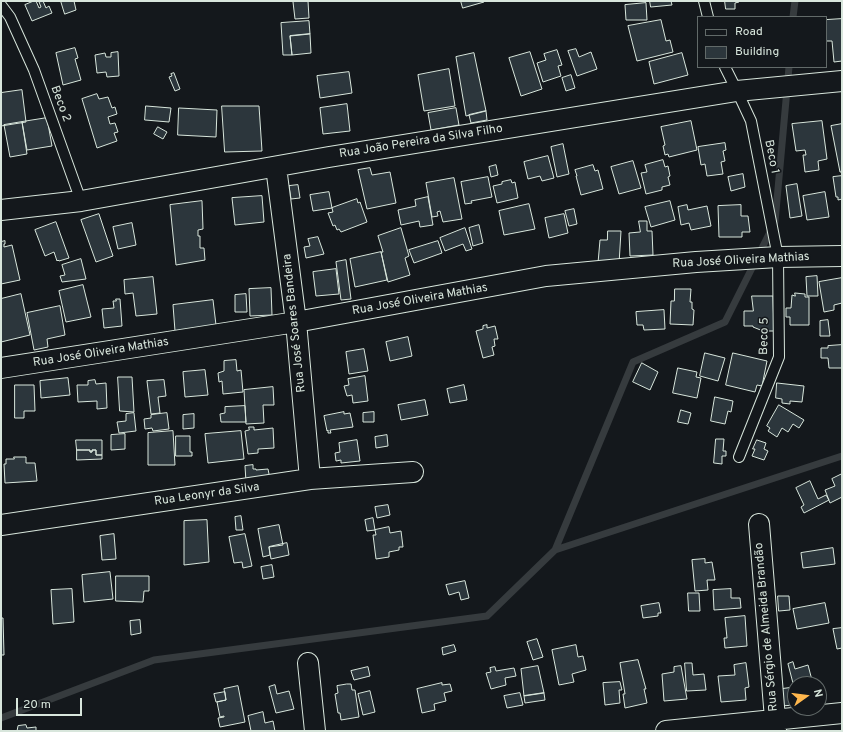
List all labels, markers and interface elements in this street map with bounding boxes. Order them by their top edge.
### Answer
legend [697,16,827,68]
text: Road [735,24,763,40]
text: Building [735,44,779,60]
street label: Beco 2 [47,84,73,124]
street label: Rua João Pereira da Silva Filho [338,122,504,162]
street label: Beco 1 [761,139,781,175]
street label: Rua José Oliveira Mathias [672,250,810,272]
street label: Rua José Soares Bandeira [281,253,309,393]
street label: Rua José Oliveira Mathias [351,281,489,319]
street label: Beco 5 [757,317,773,355]
street label: Rua José Oliveira Mathias [32,335,170,371]
street label: Rua Leonyr da Silva [154,480,260,510]
street label: Rua Sérgio de Almeida Brandão [752,542,782,712]
north arrow [787,676,827,716]
text: N [810,688,825,699]
scale bar [18,690,84,716]
text: 20 m [23,697,51,713]

